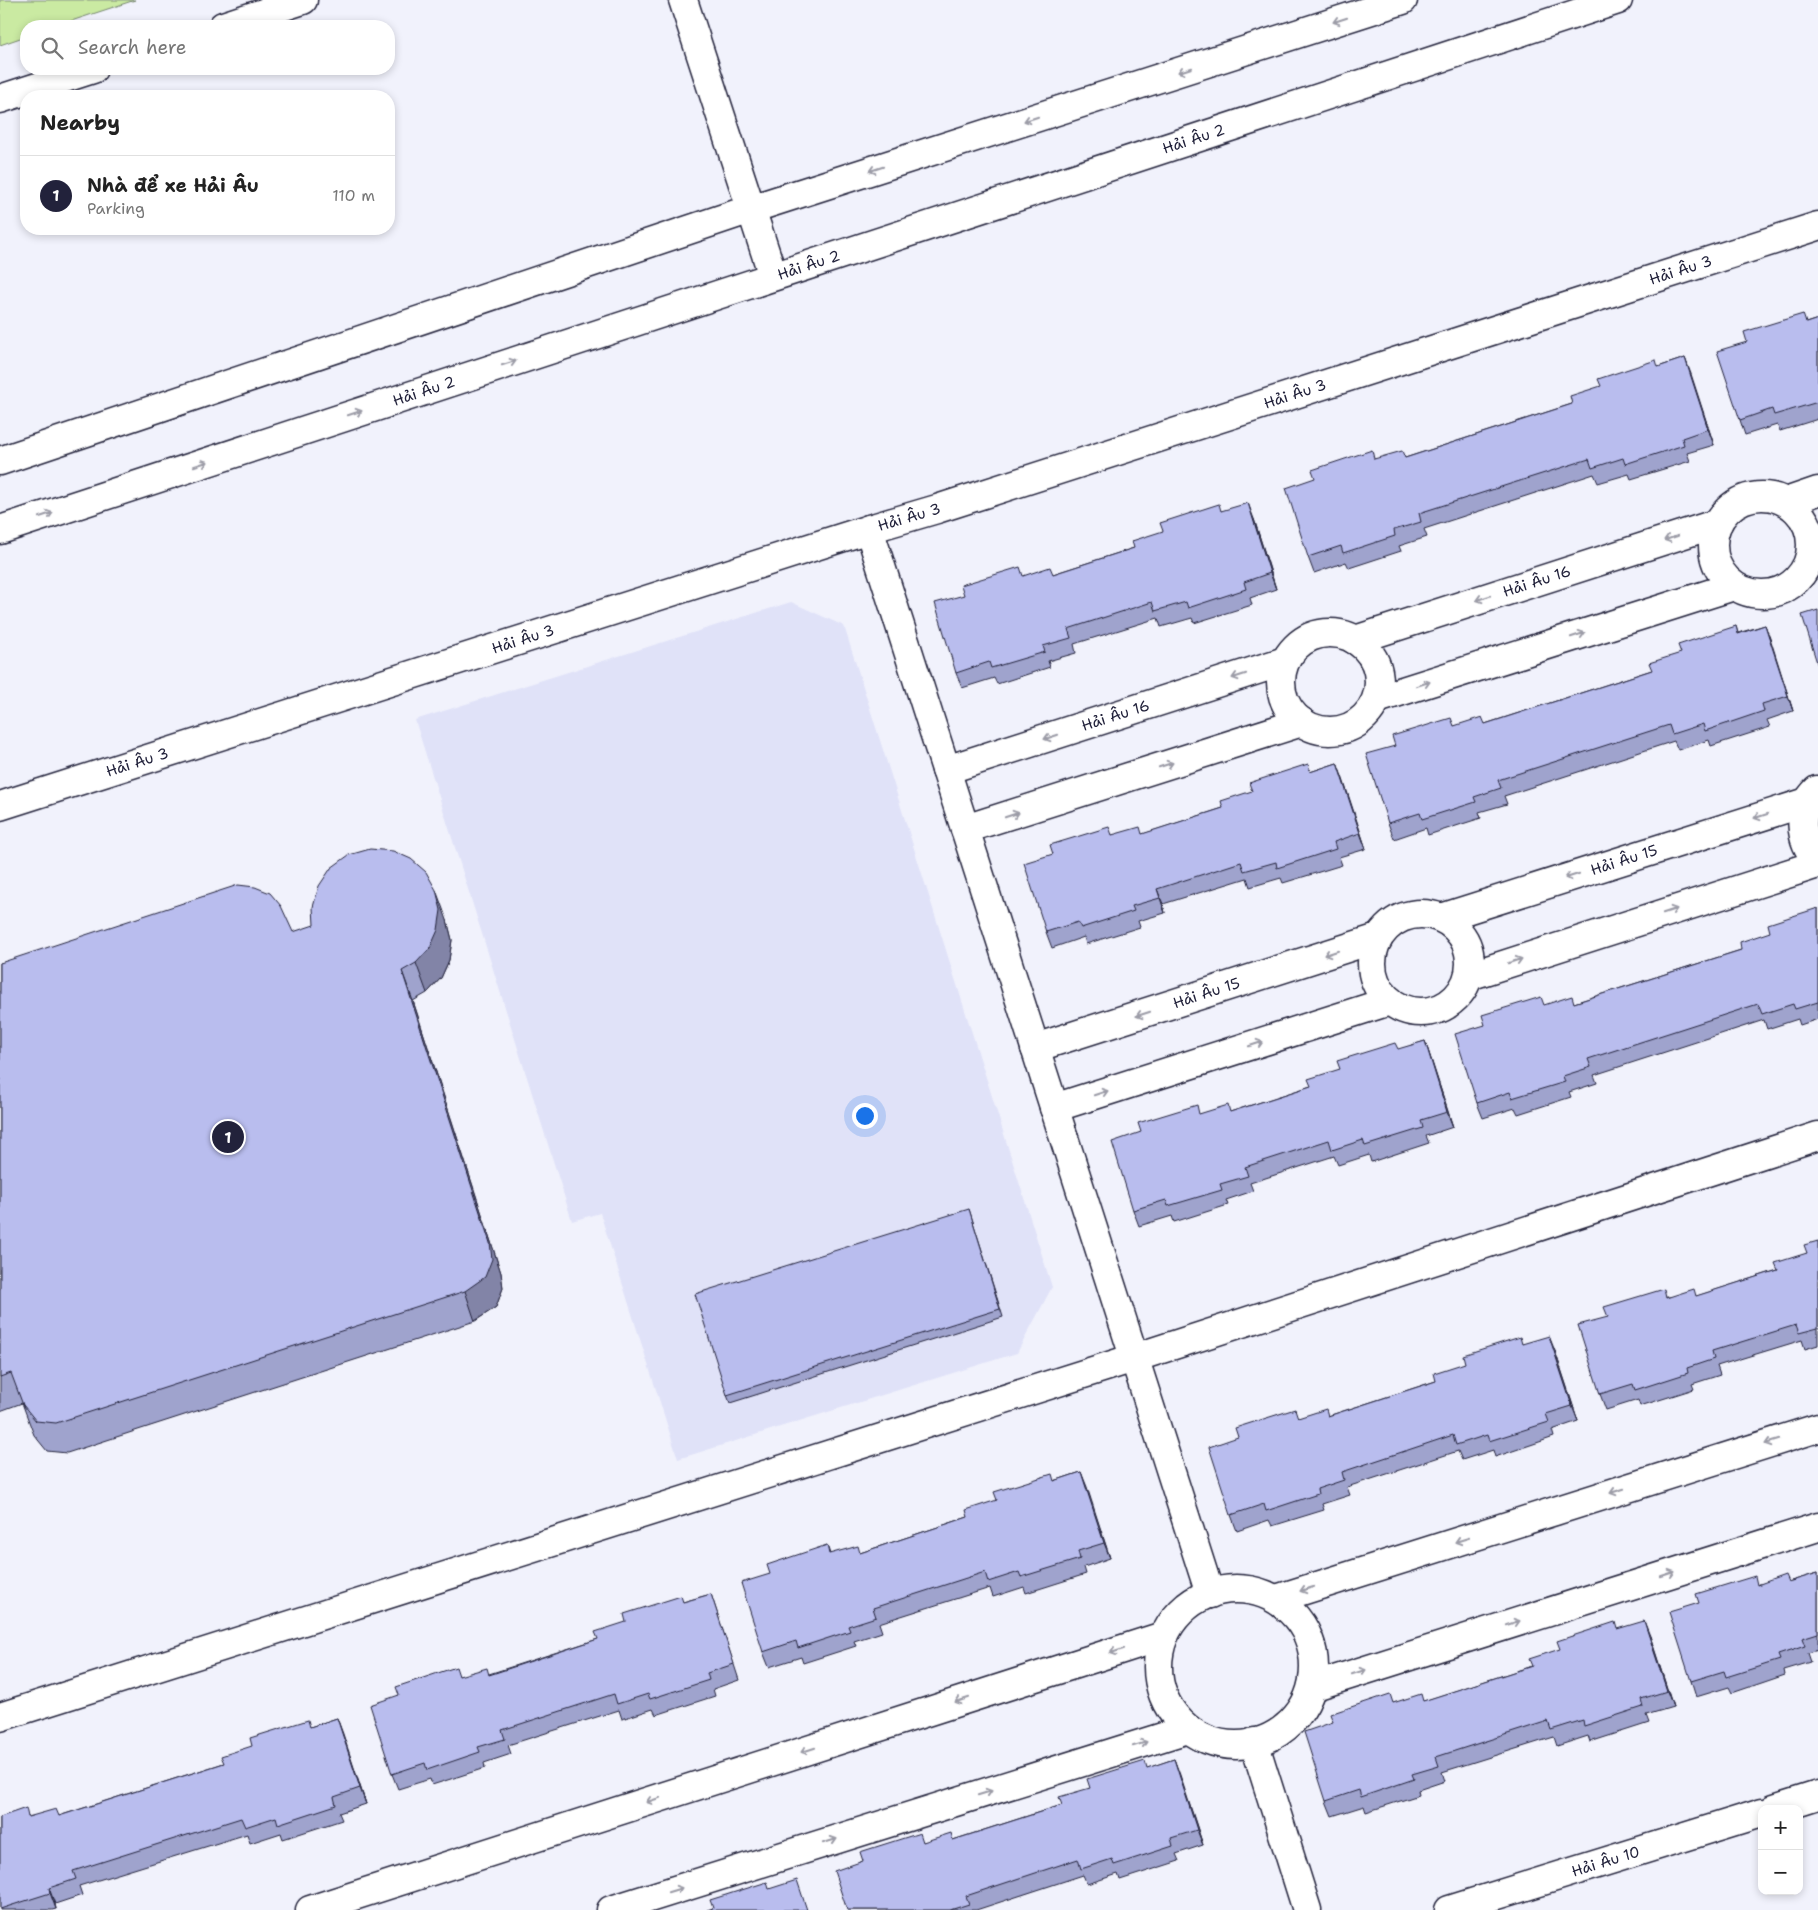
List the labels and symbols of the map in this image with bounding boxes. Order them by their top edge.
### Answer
one-way arrow [1332,16,1348,26]
one-way arrow [1178,65,1194,75]
one-way arrow [1023,115,1039,125]
street label: Hải Âu 2 [1160,119,1227,159]
one-way arrow [869,165,884,174]
street label: Hải Âu 2 [775,246,843,285]
street label: Hải Âu 3 [1647,251,1714,290]
one-way arrow [501,357,517,367]
street label: Hải Âu 2 [390,372,458,411]
street label: Hải Âu 3 [1261,375,1329,413]
one-way arrow [347,408,363,418]
one-way arrow [192,459,208,469]
street label: Hải Âu 3 [875,498,943,536]
one-way arrow [38,510,54,519]
one-way arrow [1664,534,1680,543]
street label: Hải Âu 16 [1500,561,1573,602]
one-way arrow [1476,594,1492,604]
street label: Hải Âu 3 [489,620,557,659]
one-way arrow [1570,630,1586,639]
one-way arrow [1231,672,1247,682]
one-way arrow [1415,679,1431,689]
street label: Hải Âu 16 [1079,695,1152,736]
one-way arrow [1043,732,1059,742]
street label: Hải Âu 3 [103,743,171,782]
one-way arrow [1158,760,1174,770]
one-way arrow [1003,809,1019,819]
one-way arrow [1753,812,1769,822]
street label: Hải Âu 15 [1588,840,1660,880]
one-way arrow [1565,872,1581,881]
one-way arrow [1662,906,1678,916]
one-way arrow [1324,949,1340,959]
one-way arrow [1507,956,1523,965]
street label: Hải Âu 15 [1170,973,1242,1013]
one-way arrow [1136,1009,1152,1019]
one-way arrow [1247,1038,1263,1048]
one-way arrow [1092,1088,1108,1097]
your location [852,1103,878,1129]
pin: 1 [212,1118,244,1156]
one-way arrow [1764,1438,1780,1448]
one-way arrow [1609,1487,1625,1496]
one-way arrow [1454,1536,1470,1545]
one-way arrow [1660,1569,1676,1578]
one-way arrow [1299,1584,1315,1594]
one-way arrow [1505,1618,1521,1628]
one-way arrow [1109,1646,1125,1656]
one-way arrow [1350,1667,1366,1677]
one-way arrow [955,1696,971,1706]
one-way arrow [1131,1739,1147,1748]
one-way arrow [800,1746,816,1755]
one-way arrow [976,1787,992,1797]
one-way arrow [645,1795,661,1805]
one-way arrow [821,1836,837,1846]
street label: Hải Âu 10 [1569,1841,1642,1881]
one-way arrow [666,1885,682,1895]

